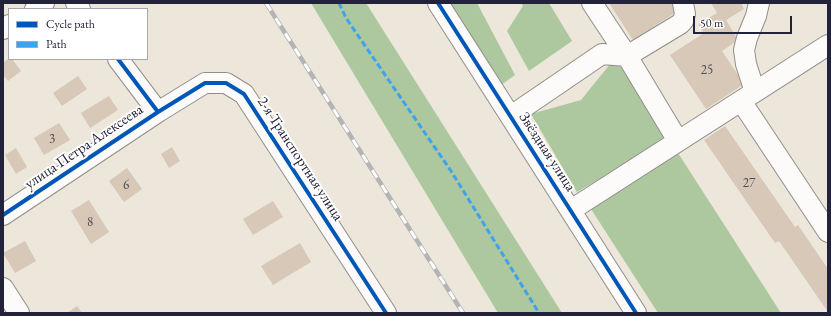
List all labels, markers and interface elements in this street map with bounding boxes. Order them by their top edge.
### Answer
legend [8,8,148,60]
scale bar [695,8,794,34]
text: 50 m [700,15,723,31]
text: Cycle path [46,16,95,32]
text: Path [46,36,67,52]
house number: 25 [701,62,713,78]
street label: 2-я Транспортная улица [253,94,347,224]
street label: улица Петра Алексеева [21,101,147,193]
street label: Звёздная улица [515,109,579,195]
house number: 3 [49,131,55,147]
house number: 27 [743,175,755,191]
house number: 6 [123,177,129,193]
house number: 8 [87,214,93,230]

